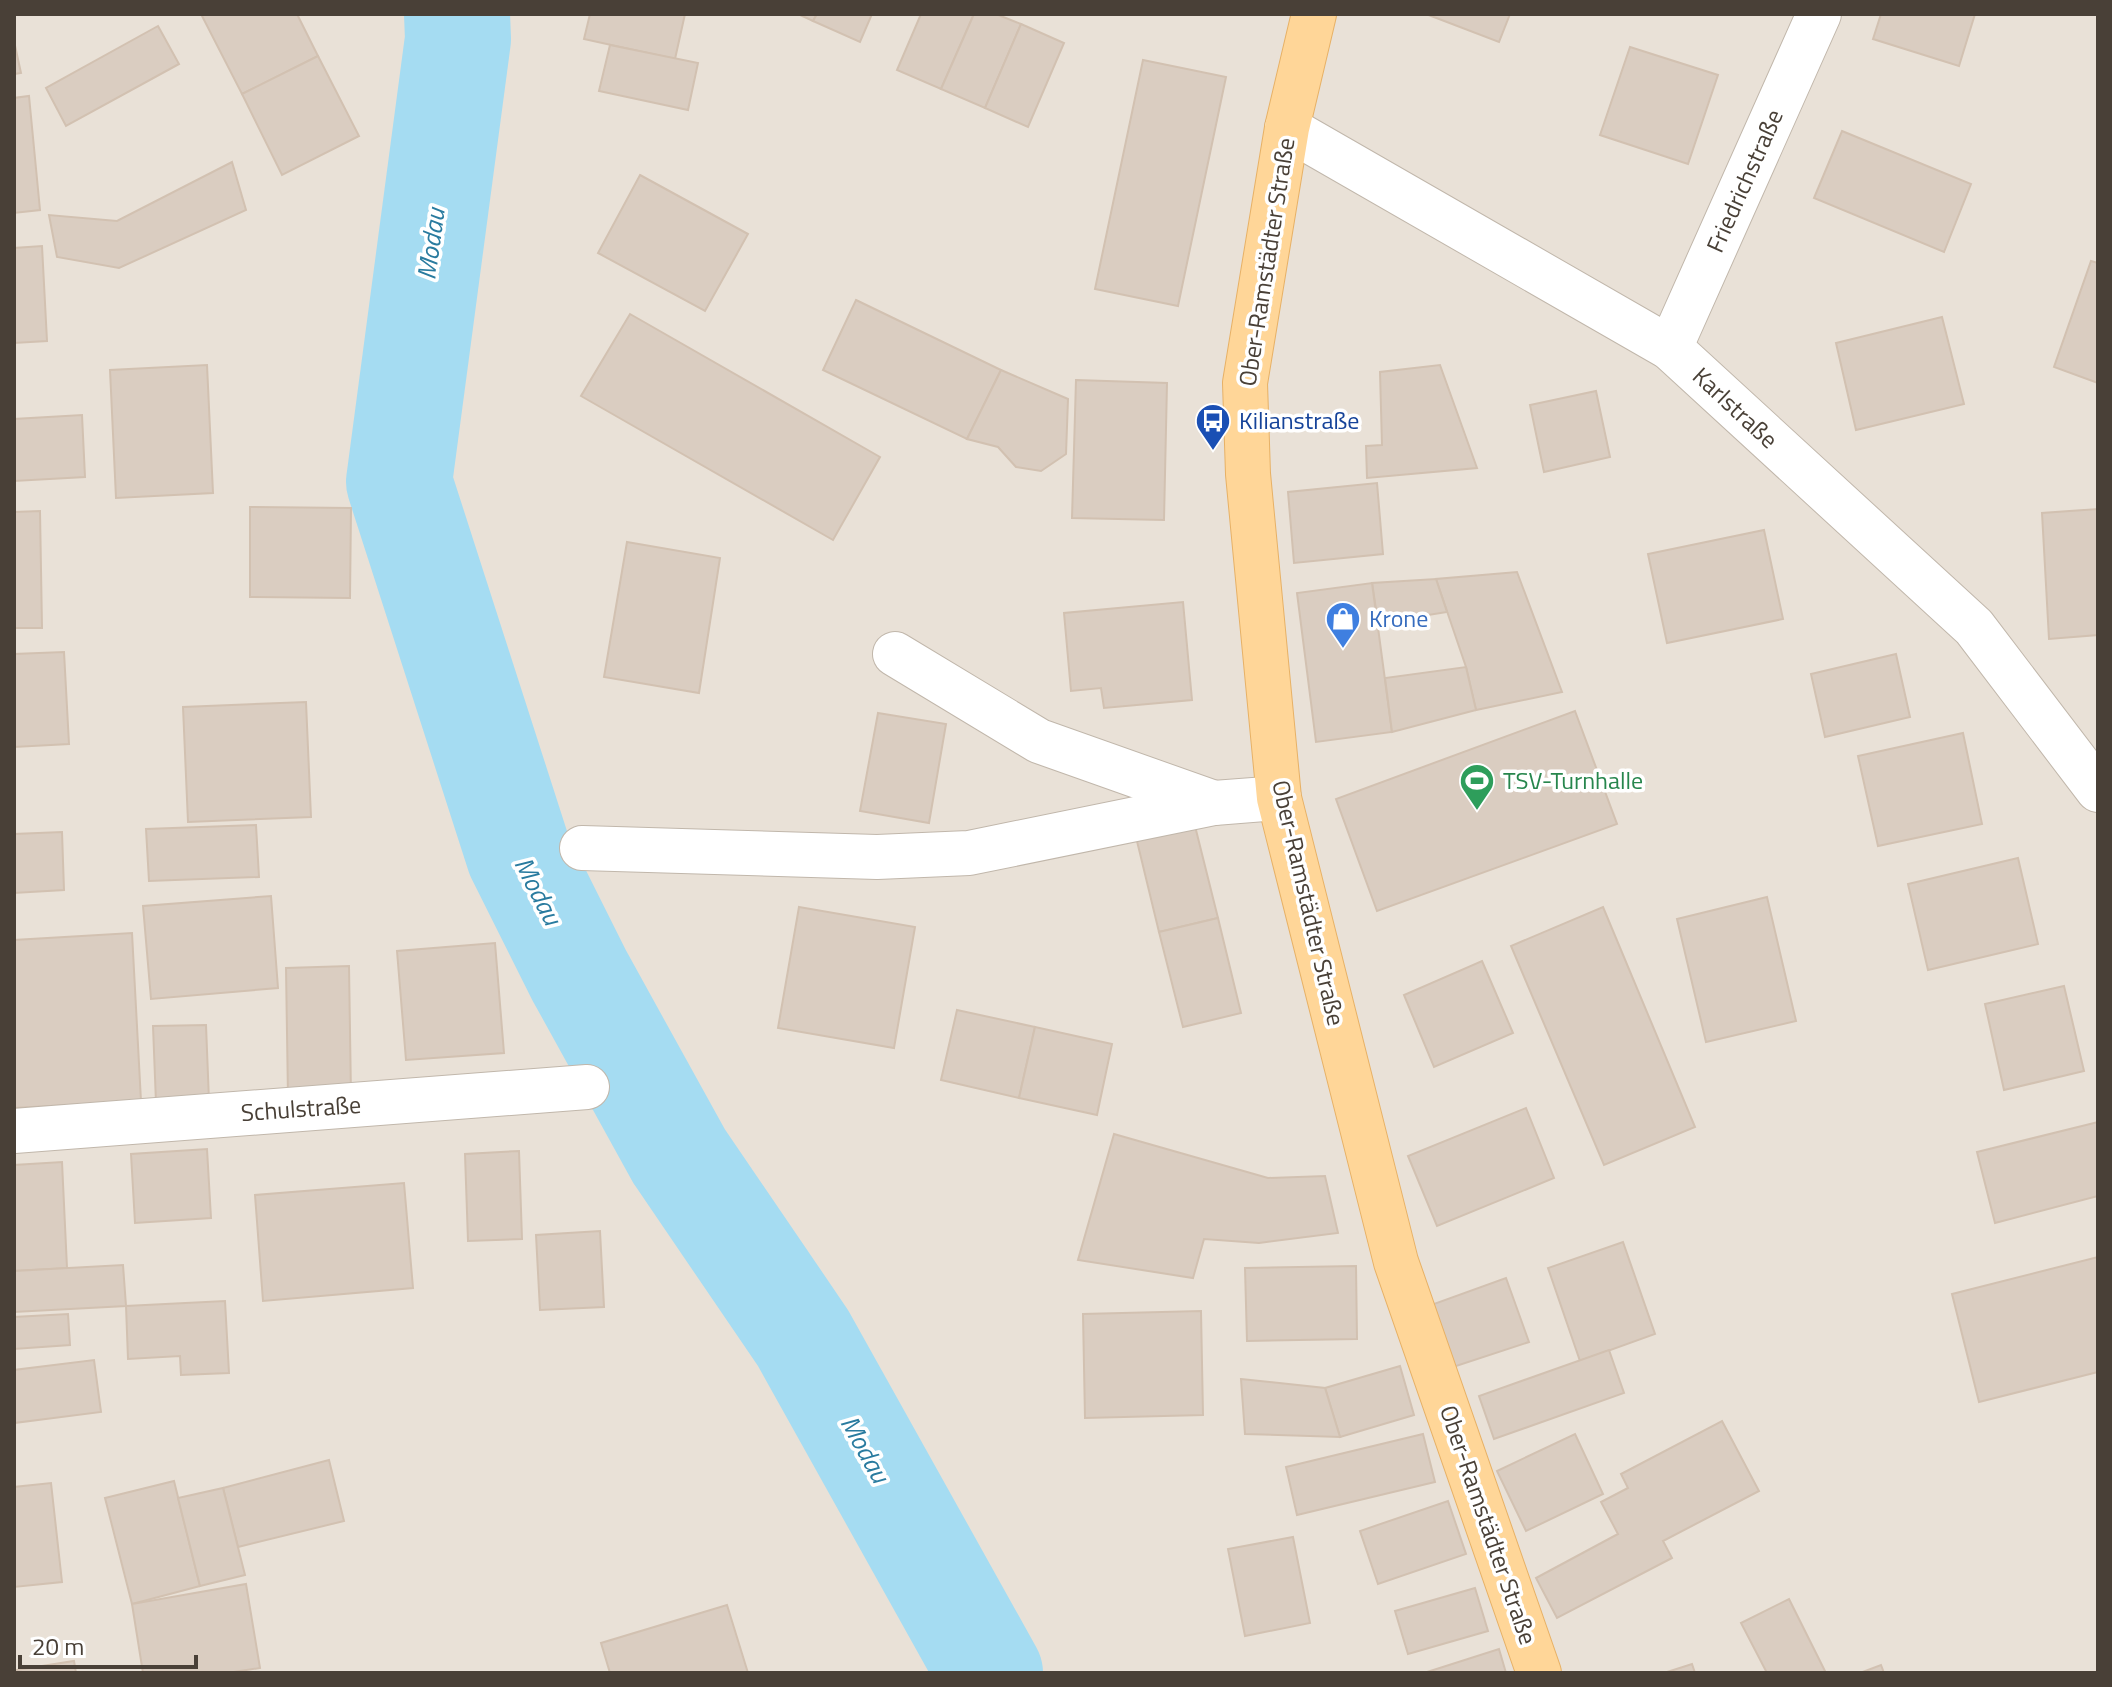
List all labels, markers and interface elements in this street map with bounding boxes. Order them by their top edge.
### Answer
street label: Friedrichstraße [1696,103,1792,258]
street label: Ober-Ramstädter Straße [1229,135,1303,389]
water label: Modau [406,204,455,282]
street label: Karlstraße [1685,358,1786,456]
bus stop icon: Kilianstraße [1194,402,1232,452]
place label: Kilianstraße [1239,402,1359,438]
shop icon: Krone [1324,600,1362,650]
place label: Krone [1369,600,1428,636]
sports icon: TSV-Turnhalle [1458,762,1496,812]
place label: TSV-Turnhalle [1503,762,1643,798]
street label: Ober-Ramstädter Straße [1263,776,1355,1029]
water label: Modau [505,850,573,933]
street label: Schulstraße [240,1086,362,1130]
street label: Ober-Ramstädter Straße [1431,1400,1547,1649]
water label: Modau [831,1408,901,1491]
scale bar [20,1619,196,1669]
text: 20 m [32,1628,84,1664]

